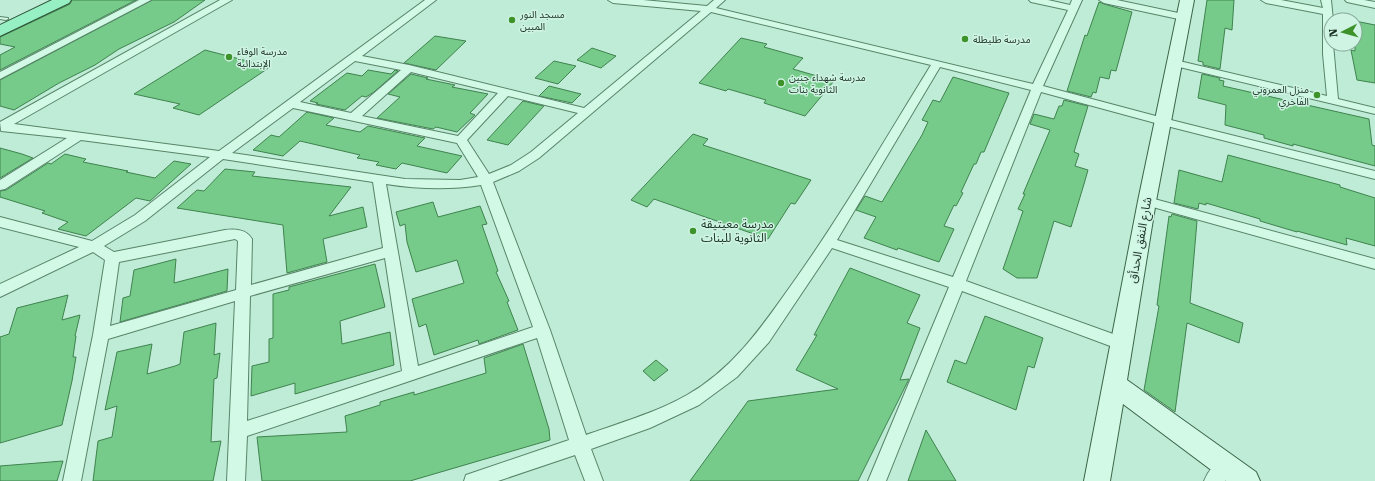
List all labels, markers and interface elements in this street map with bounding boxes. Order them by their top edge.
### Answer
place label: مسجد النور المبين [519,9,565,32]
north arrow [1323,12,1363,52]
marker: مسجد النور المبين [507,15,517,25]
text: N [1327,28,1340,38]
marker: مدرسة طليطلة [960,34,970,44]
place label: مدرسة طليطلة [973,34,1031,46]
place label: مدرسة الوفاء الإبتدائية [237,46,287,70]
marker: مدرسة الوفاء الإبتدائية [224,52,234,62]
place label: مدرسة شهداء جنين الثانوية بنات [789,72,866,96]
marker: مدرسة شهداء جنين الثانوية بنات [776,78,786,88]
place label: منزل العمروني الفاخري [1252,84,1309,109]
marker: منزل العمروني الفاخري [1312,90,1322,100]
street label: شارع النفق الحدأق [1125,196,1156,285]
place label: مدرسة معيتيقة الثانوية للبنات [701,217,774,245]
marker: مدرسة معيتيقة الثانوية للبنات [688,226,698,236]

